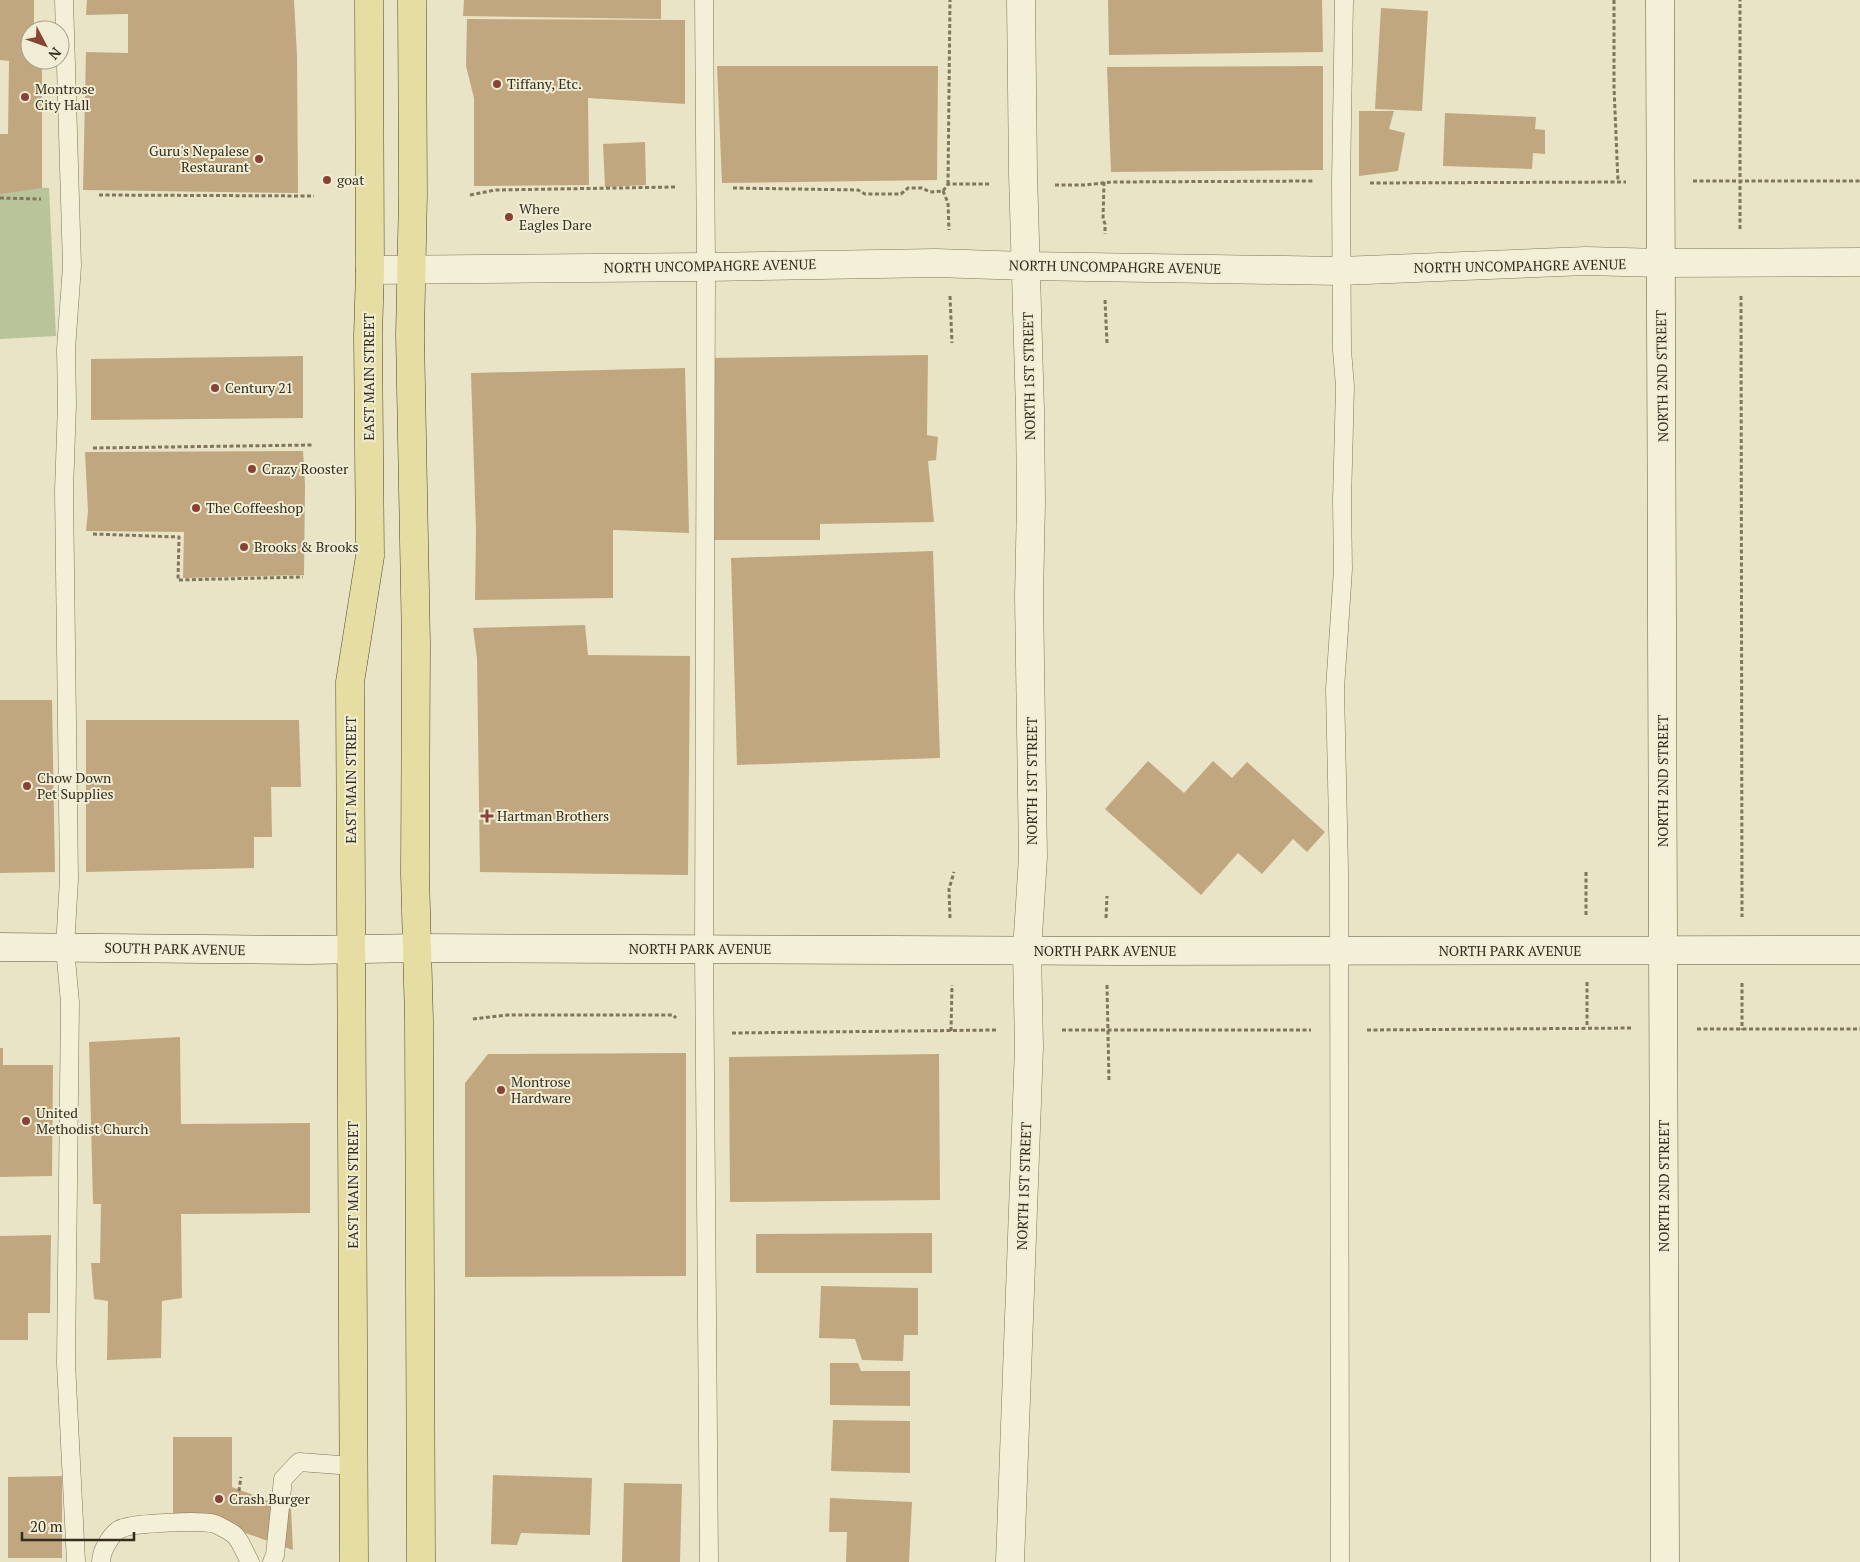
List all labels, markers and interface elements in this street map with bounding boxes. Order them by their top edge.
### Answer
north arrow [20,20,70,70]
text: N [44,44,66,64]
place label: Tiffany, Etc. [507,74,582,93]
marker: Tiffany, Etc. [491,78,503,90]
place label: Montrose City Hall [35,79,95,114]
marker: Montrose City Hall [19,91,31,103]
place label: Guru's Nepalese Restaurant [149,141,250,176]
marker: Guru's Nepalese Restaurant [253,153,265,165]
place label: goat [337,170,365,189]
marker: goat [321,174,333,186]
place label: Where Eagles Dare [519,199,592,234]
marker: Where Eagles Dare [503,211,515,223]
street label: NORTH UNCOMPAHGRE AVENUE [604,254,816,277]
street label: NORTH UNCOMPAHGRE AVENUE [1414,254,1626,277]
street label: NORTH UNCOMPAHGRE AVENUE [1009,255,1221,278]
street label: NORTH 2ND STREET [1651,309,1672,442]
street label: NORTH 1ST STREET [1018,311,1039,440]
street label: EAST MAIN STREET [359,313,378,441]
place label: Century 21 [225,378,293,397]
marker: Century 21 [209,382,221,394]
place label: Crazy Rooster [262,459,349,478]
marker: Crazy Rooster [246,463,258,475]
place label: The Coffeeshop [206,498,303,517]
marker: The Coffeeshop [190,502,202,514]
place label: Brooks & Brooks [254,537,358,556]
marker: Brooks & Brooks [238,541,250,553]
street label: NORTH 2ND STREET [1653,715,1672,847]
street label: EAST MAIN STREET [341,716,360,844]
street label: NORTH 1ST STREET [1022,717,1041,845]
place label: Chow Down Pet Supplies [37,768,113,803]
marker: Chow Down Pet Supplies [21,780,33,792]
place label: Hartman Brothers [497,806,609,825]
marker: Hartman Brothers [481,810,493,822]
street label: SOUTH PARK AVENUE [104,938,246,959]
street label: NORTH PARK AVENUE [629,939,771,958]
street label: NORTH PARK AVENUE [1034,941,1176,960]
street label: NORTH PARK AVENUE [1439,941,1581,960]
place label: Montrose Hardware [511,1072,571,1107]
marker: Montrose Hardware [495,1084,507,1096]
place label: United Methodist Church [36,1103,148,1138]
marker: United Methodist Church [20,1115,32,1127]
street label: NORTH 2ND STREET [1654,1120,1673,1252]
street label: EAST MAIN STREET [343,1121,362,1249]
street label: NORTH 1ST STREET [1012,1121,1035,1250]
place label: Crash Burger [229,1489,311,1508]
marker: Crash Burger [213,1493,225,1505]
scale bar [22,1510,135,1542]
text: 20 m [30,1516,63,1536]

